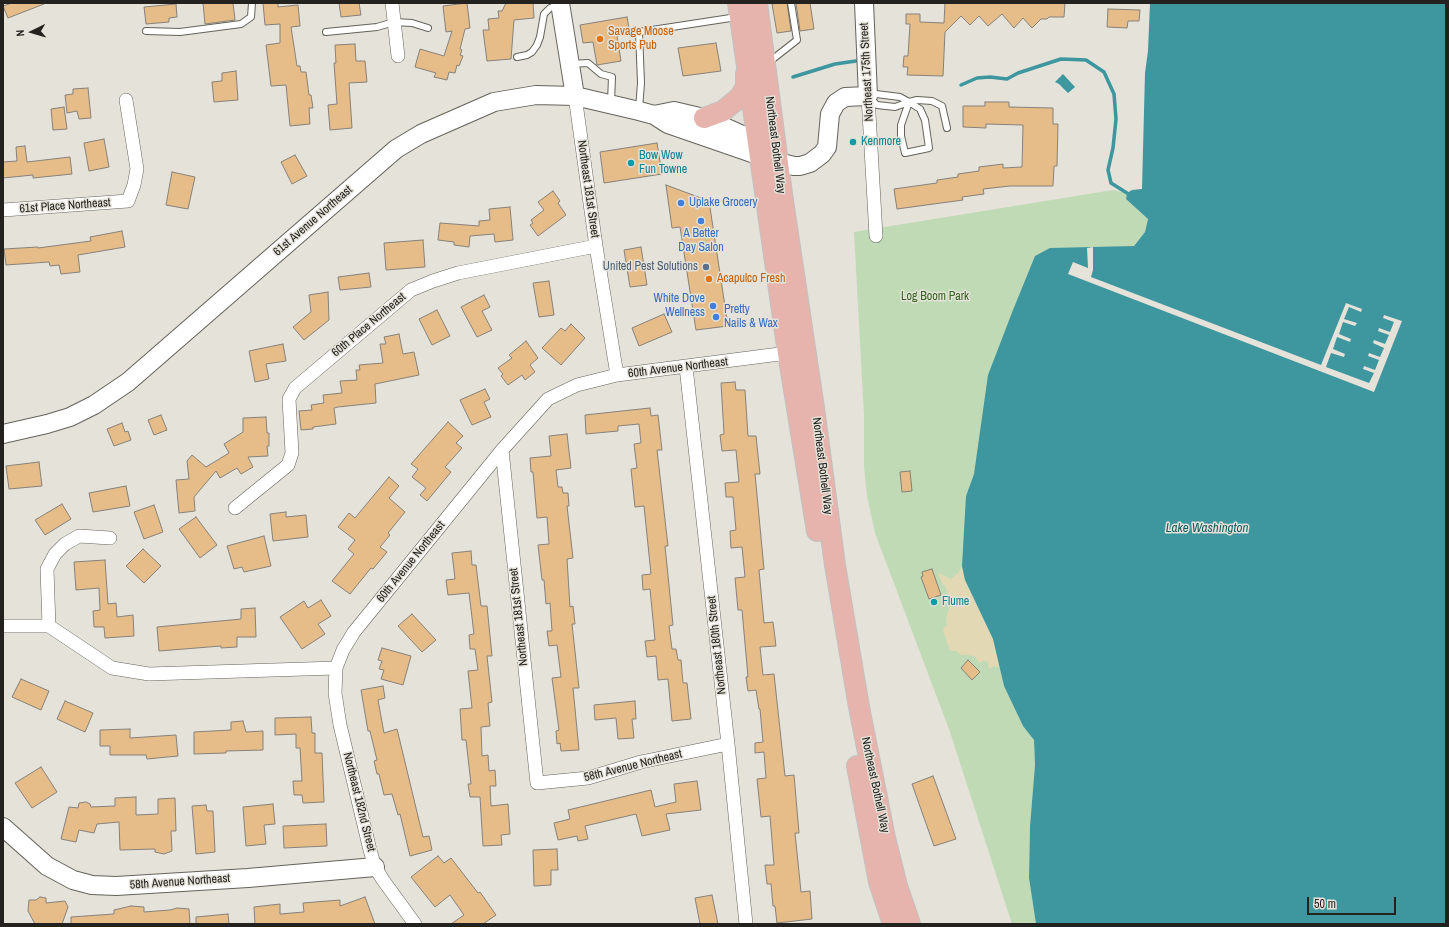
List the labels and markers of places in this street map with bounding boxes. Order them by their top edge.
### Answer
place label: Savage Moose Sports Pub [608,25,674,53]
marker: Savage Moose Sports Pub [595,34,605,44]
place label: Kenmore [861,135,901,149]
marker: Kenmore [848,137,858,147]
place label: Bow Wow Fun Towne [639,149,687,177]
marker: Bow Wow Fun Towne [626,158,636,168]
place label: Uplake Grocery [689,196,757,210]
marker: Uplake Grocery [676,198,686,208]
marker: A Better Day Salon [696,216,706,226]
place label: A Better Day Salon [678,227,724,255]
place label: United Pest Solutions [603,260,698,274]
marker: United Pest Solutions [701,262,711,272]
place label: Acapulco Fresh [717,272,785,286]
marker: Acapulco Fresh [704,274,714,284]
place label: White Dove Wellness [654,292,705,320]
marker: White Dove Wellness [708,301,718,311]
place label: Pretty Nails & Wax [724,303,778,331]
marker: Pretty Nails & Wax [711,312,721,322]
place label: Flume [942,595,969,609]
marker: Flume [929,597,939,607]

